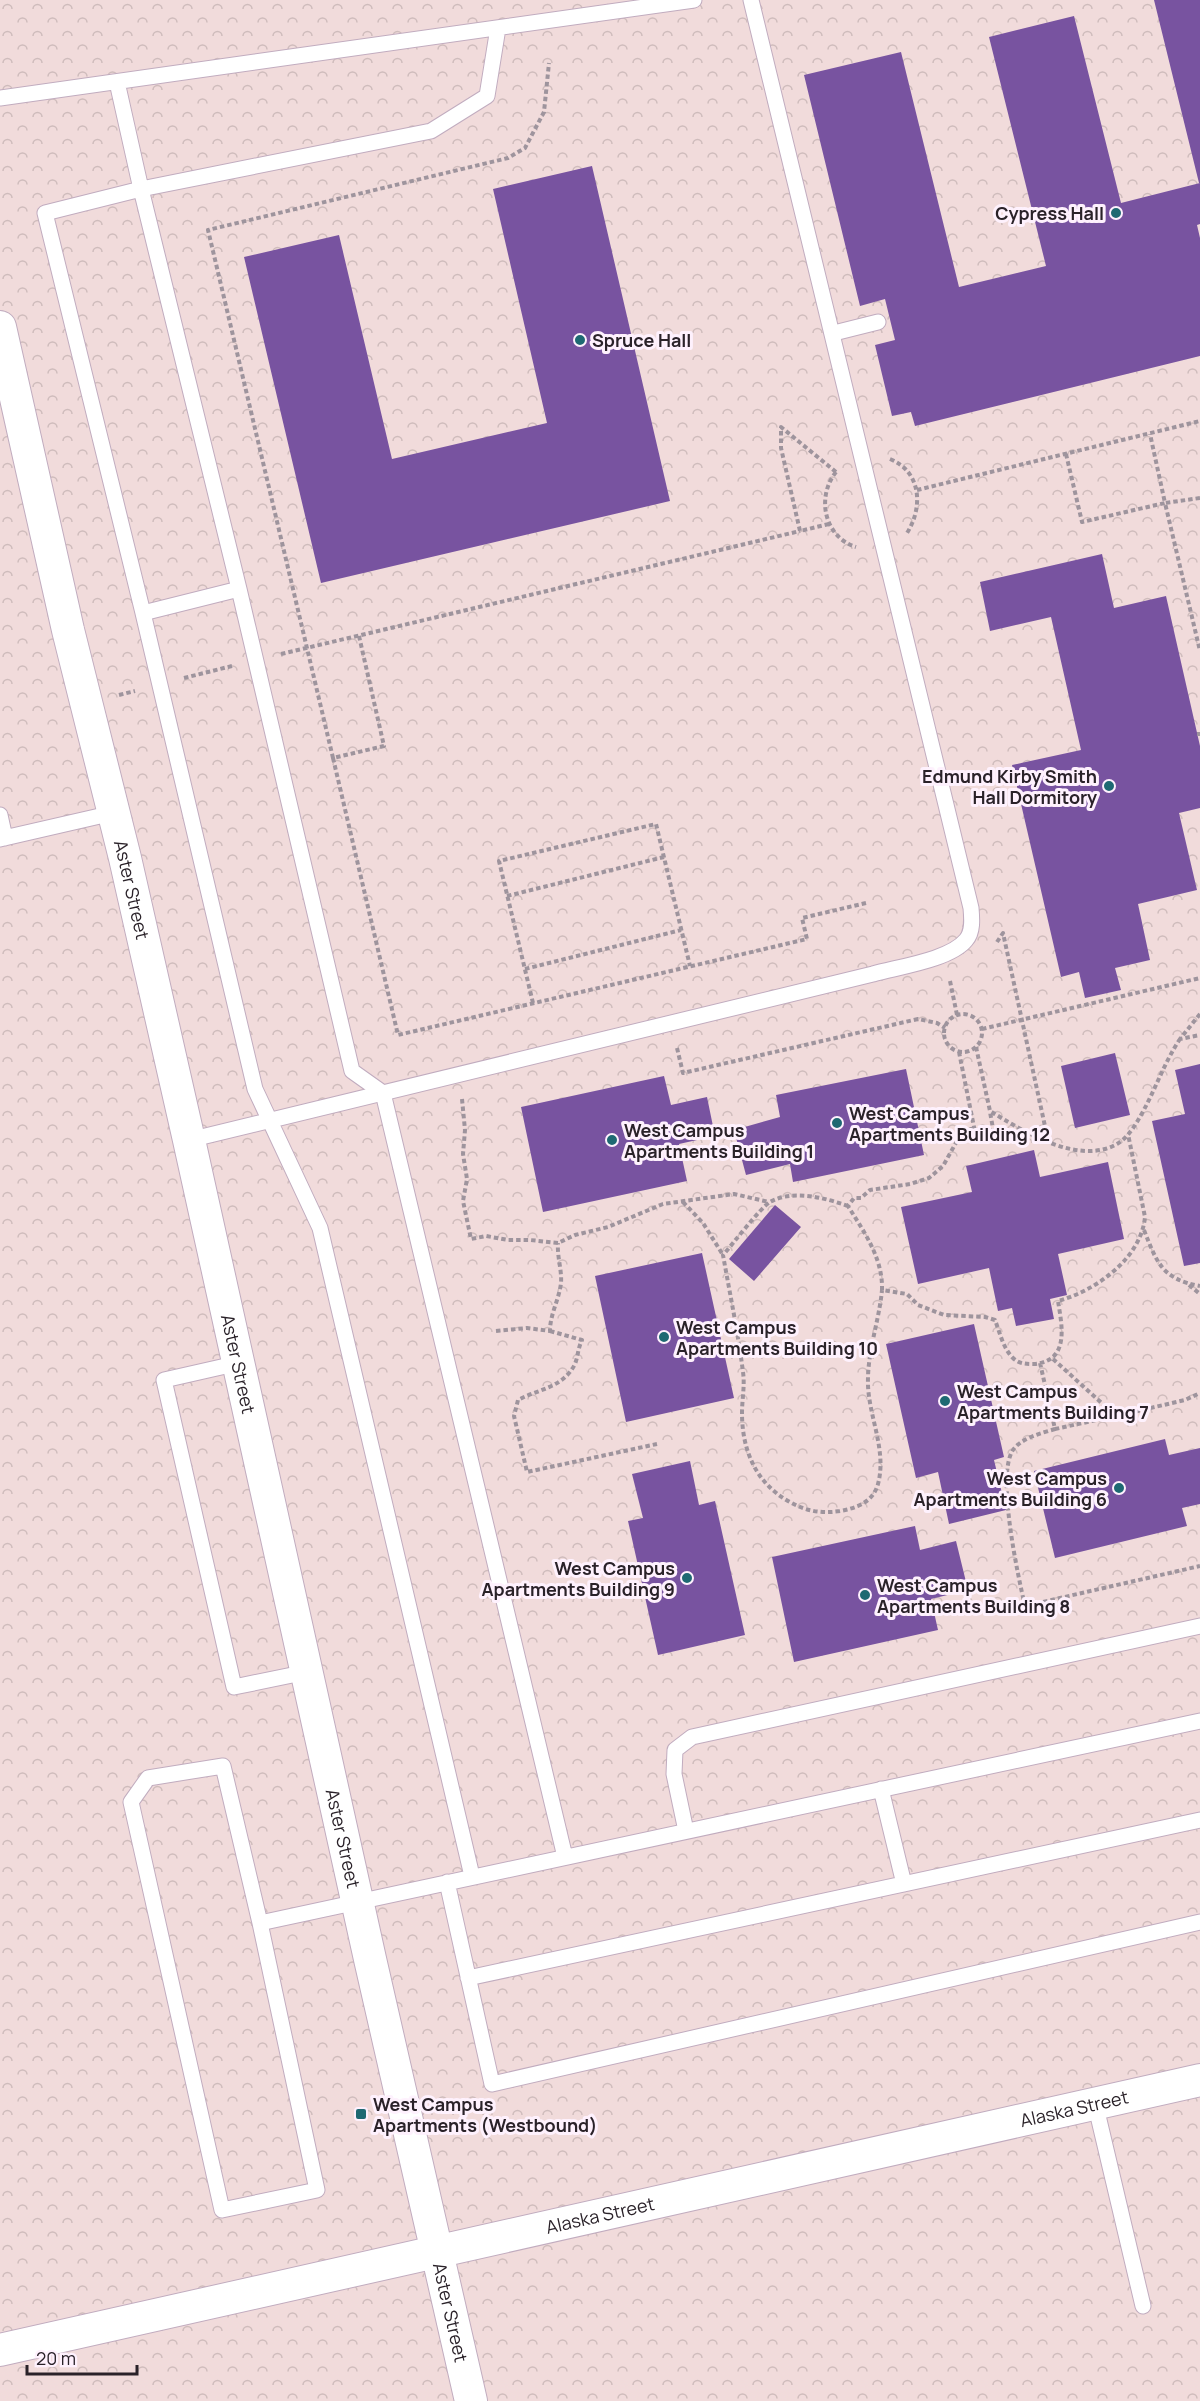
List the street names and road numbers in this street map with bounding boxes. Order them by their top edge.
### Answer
street label: Aster Street [109,837,155,942]
street label: Aster Street [216,1312,261,1416]
street label: Aster Street [321,1786,366,1890]
street label: Alaska Street [1018,2084,1131,2132]
street label: Alaska Street [543,2191,657,2239]
street label: Aster Street [428,2260,474,2364]

